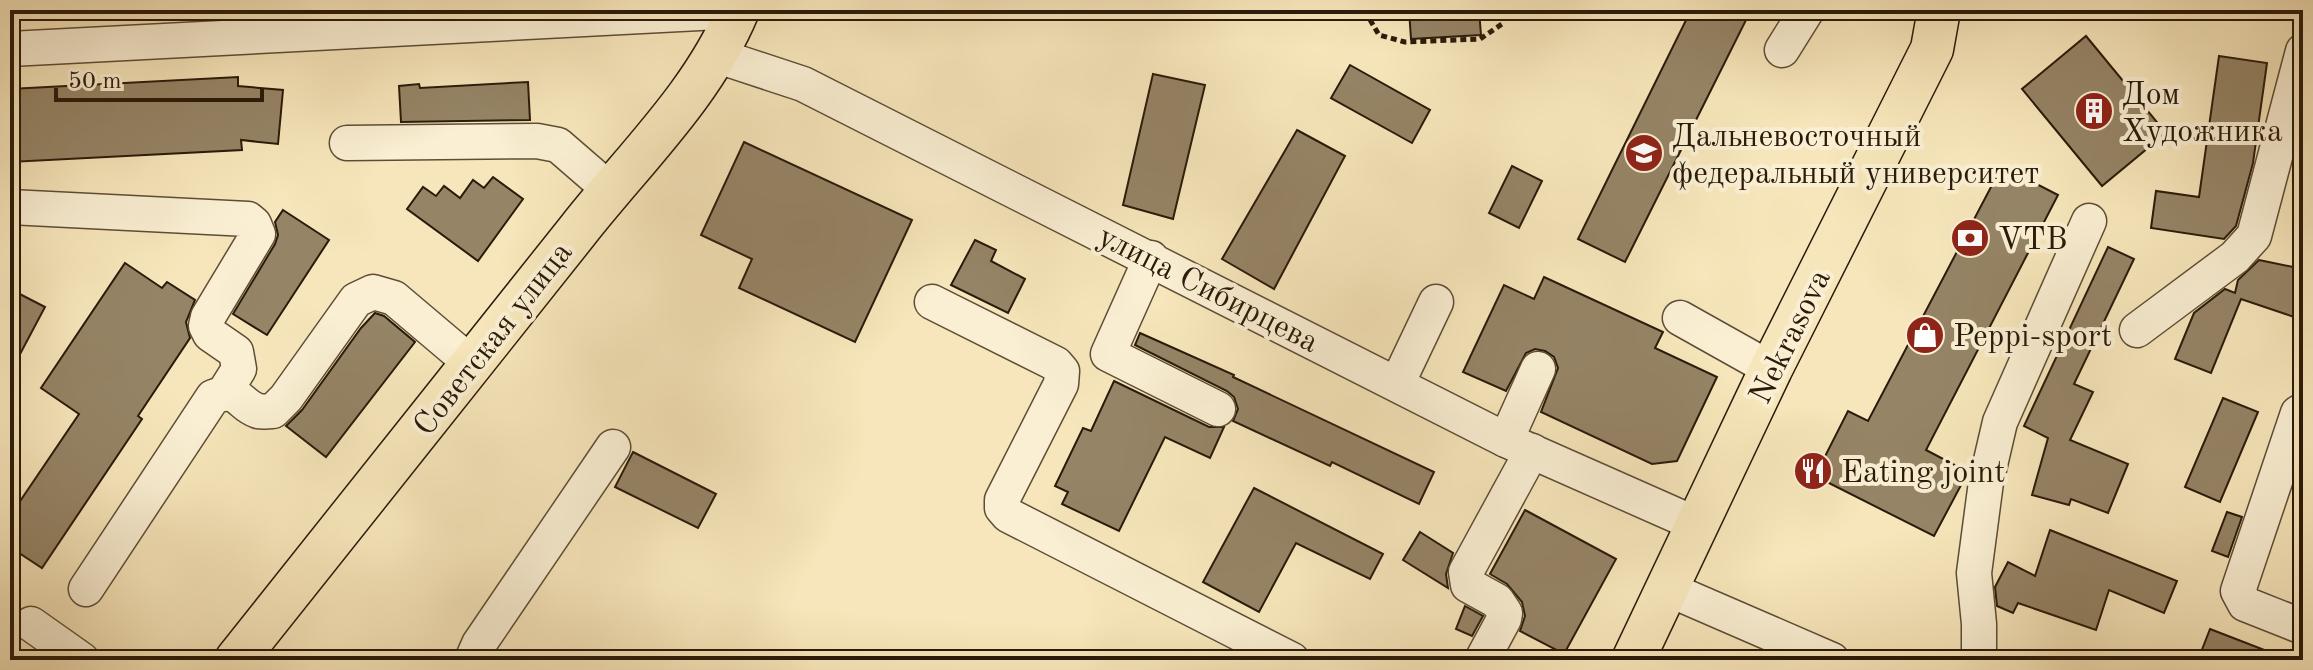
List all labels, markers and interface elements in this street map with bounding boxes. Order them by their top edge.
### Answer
scale bar [56,52,262,102]
text: 50 m [68,70,122,94]
place label: Дом Художника [2122,80,2283,149]
building icon: Дом Художника [2073,90,2115,132]
place label: Дальневосточный федеральный университет [1672,122,2039,191]
school or university icon: Дальневосточный федеральный университет [1623,132,1665,174]
bank icon: VTB [1949,217,1991,259]
street label: улица Сибирцева [1092,221,1323,360]
place label: VTB [1998,225,2068,257]
street label: Советская улица [409,237,580,443]
street label: Nekrasova [1746,265,1838,410]
shop icon: Peppi-sport [1904,314,1946,356]
place label: Peppi-sport [1953,322,2112,354]
restaurant icon: Eating joint [1792,450,1834,492]
place label: Eating joint [1841,458,2005,490]

